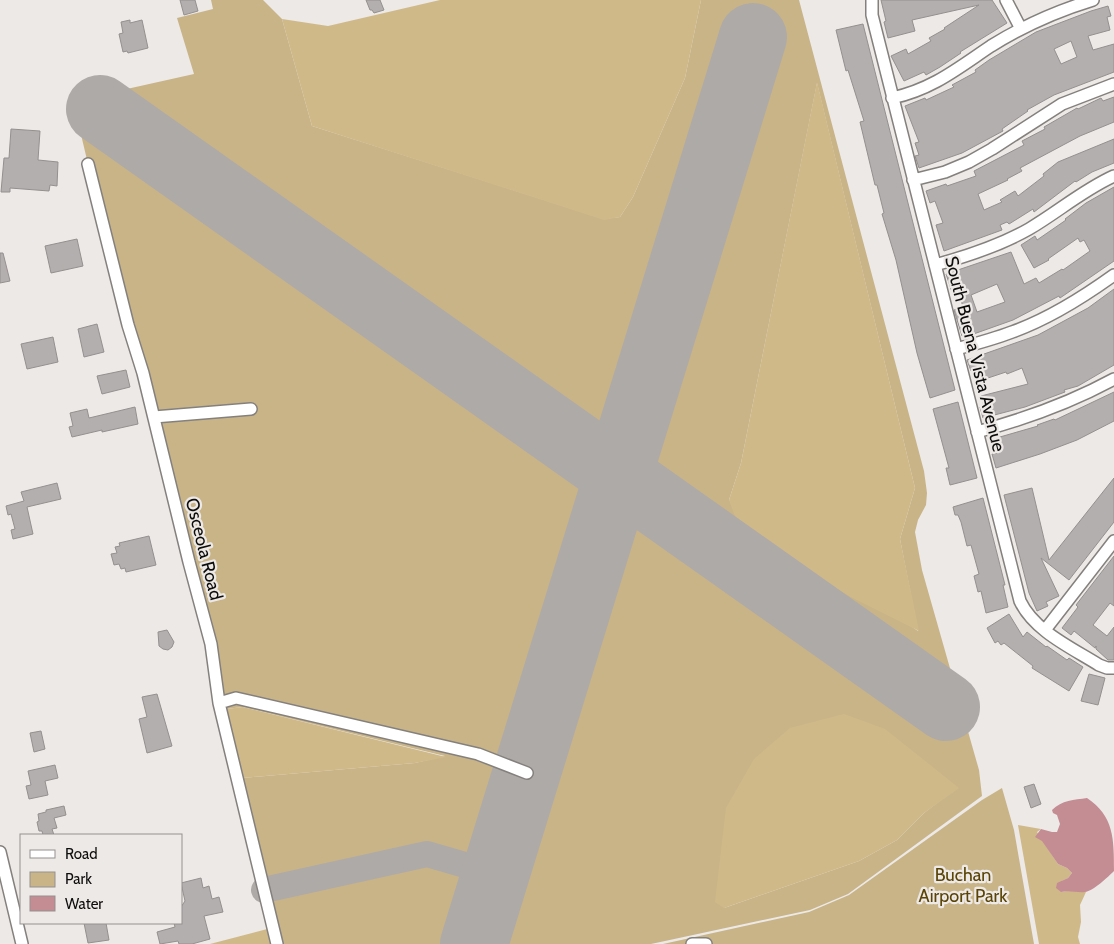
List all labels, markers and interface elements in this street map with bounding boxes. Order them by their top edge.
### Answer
street label: South Buena Vista Avenue [940,254,1010,454]
street label: Osceola Road [181,496,227,602]
legend [20,834,182,924]
text: Road [65,845,98,863]
park label: Buchan Airport Park [919,864,1008,907]
text: Park [65,870,92,888]
text: Water [65,895,103,913]

